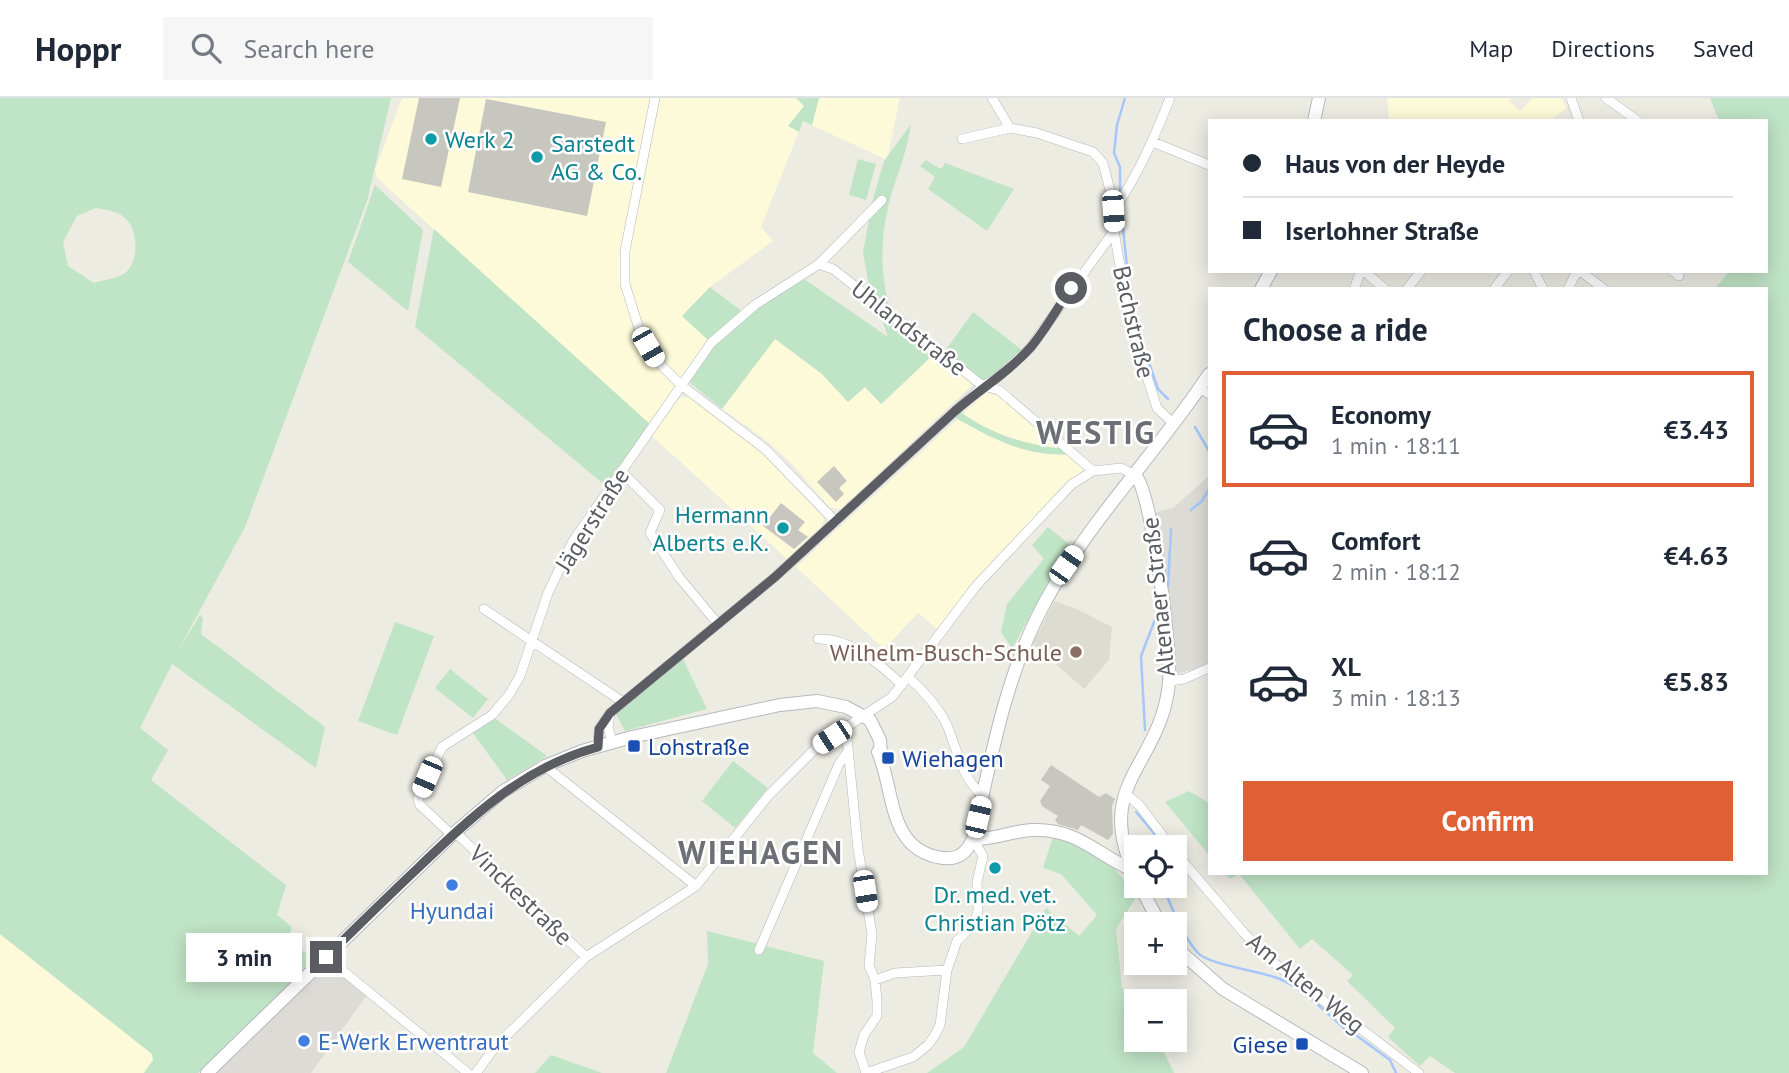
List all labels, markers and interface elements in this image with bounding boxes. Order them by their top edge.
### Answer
search box [163,17,653,80]
text: Hoppr [35,27,121,70]
icon: search [187,29,225,67]
text: Search here [243,32,375,65]
text: Map [1469,33,1513,64]
text: Directions [1551,33,1655,64]
text: Saved [1693,33,1754,64]
place label: Werk 2 [445,124,514,155]
place label: Sarstedt AG & Co. [551,128,642,187]
marker: Werk 2 [423,131,439,147]
text: Haus von der Heyde [1285,147,1505,180]
marker: Sarstedt AG & Co. [529,149,545,165]
car [1102,189,1125,233]
text: Iserlohner Straße [1285,214,1479,247]
street label: Bachstraße [1106,263,1162,381]
route start [1055,272,1087,304]
street label: Uhlandstraße [845,273,973,383]
text: Choose a ride [1243,308,1428,350]
car [629,324,668,370]
icon: car [1247,398,1310,461]
text: Economy [1331,398,1431,431]
district label: WESTIG [1036,411,1156,453]
text: €3.43 [1664,413,1729,446]
text: 1 min · 18:11 [1331,431,1461,460]
street label: Jägerstraße [547,462,636,579]
place label: Hermann Alberts e.K. [652,499,769,558]
street label: Altenaer Straße [1134,516,1182,678]
marker: Hermann Alberts e.K. [775,520,791,536]
icon: car [1247,524,1310,587]
text: Comfort [1331,524,1421,557]
text: €4.63 [1664,539,1729,572]
car [1046,542,1087,588]
text: 2 min · 18:12 [1331,557,1461,586]
place label: Wilhelm-Busch-Schule [830,637,1062,668]
marker: Wilhelm-Busch-Schule [1068,644,1084,660]
icon: car [1247,650,1310,713]
text: XL [1331,650,1361,683]
text: €5.83 [1664,665,1729,698]
text: 3 min · 18:13 [1331,683,1461,712]
car [809,717,856,757]
place label: Lohstraße [648,731,750,762]
marker: Lohstraße [626,738,642,754]
place label: Wiehagen [902,743,1004,774]
marker: Wiehagen [880,750,896,766]
car [410,754,445,800]
button: Confirm [1243,781,1733,861]
car [964,794,993,840]
district label: WIEHAGEN [678,831,844,873]
map controls [1124,835,1187,1052]
button: locate [1124,835,1187,898]
street label: Vinckestraße [462,837,579,952]
marker: Dr. med. vet. Christian Pötz [987,860,1003,876]
car [852,869,879,913]
marker: Hyundai [444,877,460,893]
place label: Dr. med. vet. Christian Pötz [924,879,1066,938]
place label: Hyundai [410,895,494,926]
button: + [1124,912,1187,975]
street label: Am Alten Weg [1241,926,1371,1040]
callout: 3 min [186,932,302,982]
route end [310,941,342,973]
text: 3 min [216,943,272,972]
button: − [1124,989,1187,1052]
place label: E-Werk Erwentraut [318,1026,509,1057]
place label: Giese [1232,1029,1288,1060]
marker: E-Werk Erwentraut [296,1033,312,1049]
marker: Giese [1294,1036,1310,1052]

